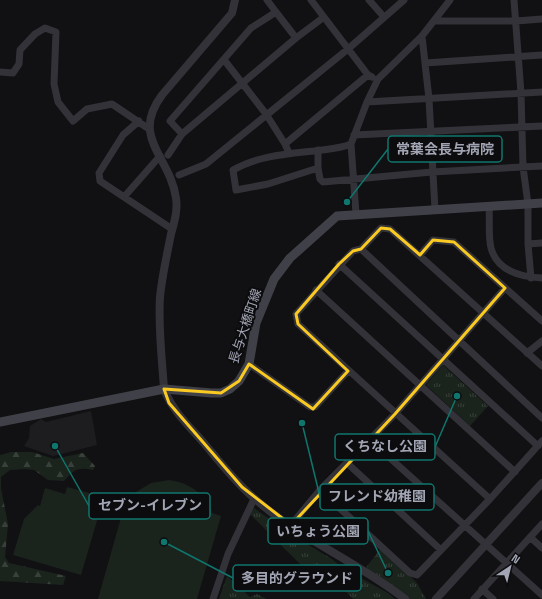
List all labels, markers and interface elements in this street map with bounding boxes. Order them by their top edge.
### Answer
callout: 常葉会長与病院 [388,136,502,162]
text: 常葉会長与病院 [396,140,494,158]
street label: 長与大橋町線 [225,286,265,366]
callout: くちなし公園 [335,434,435,460]
text: くちなし公園 [343,437,427,455]
callout: フレンド幼稚園 [320,484,434,510]
text: フレンド幼稚園 [328,487,426,505]
callout: セブン-イレブン [89,493,210,519]
text: セブン-イレブン [98,496,202,514]
callout: いちょう公園 [268,518,368,544]
text: いちょう公園 [276,522,360,540]
north arrow [490,547,530,587]
text: N [509,551,523,567]
callout: 多目的グラウンド [233,565,361,591]
text: 多目的グラウンド [241,569,353,587]

